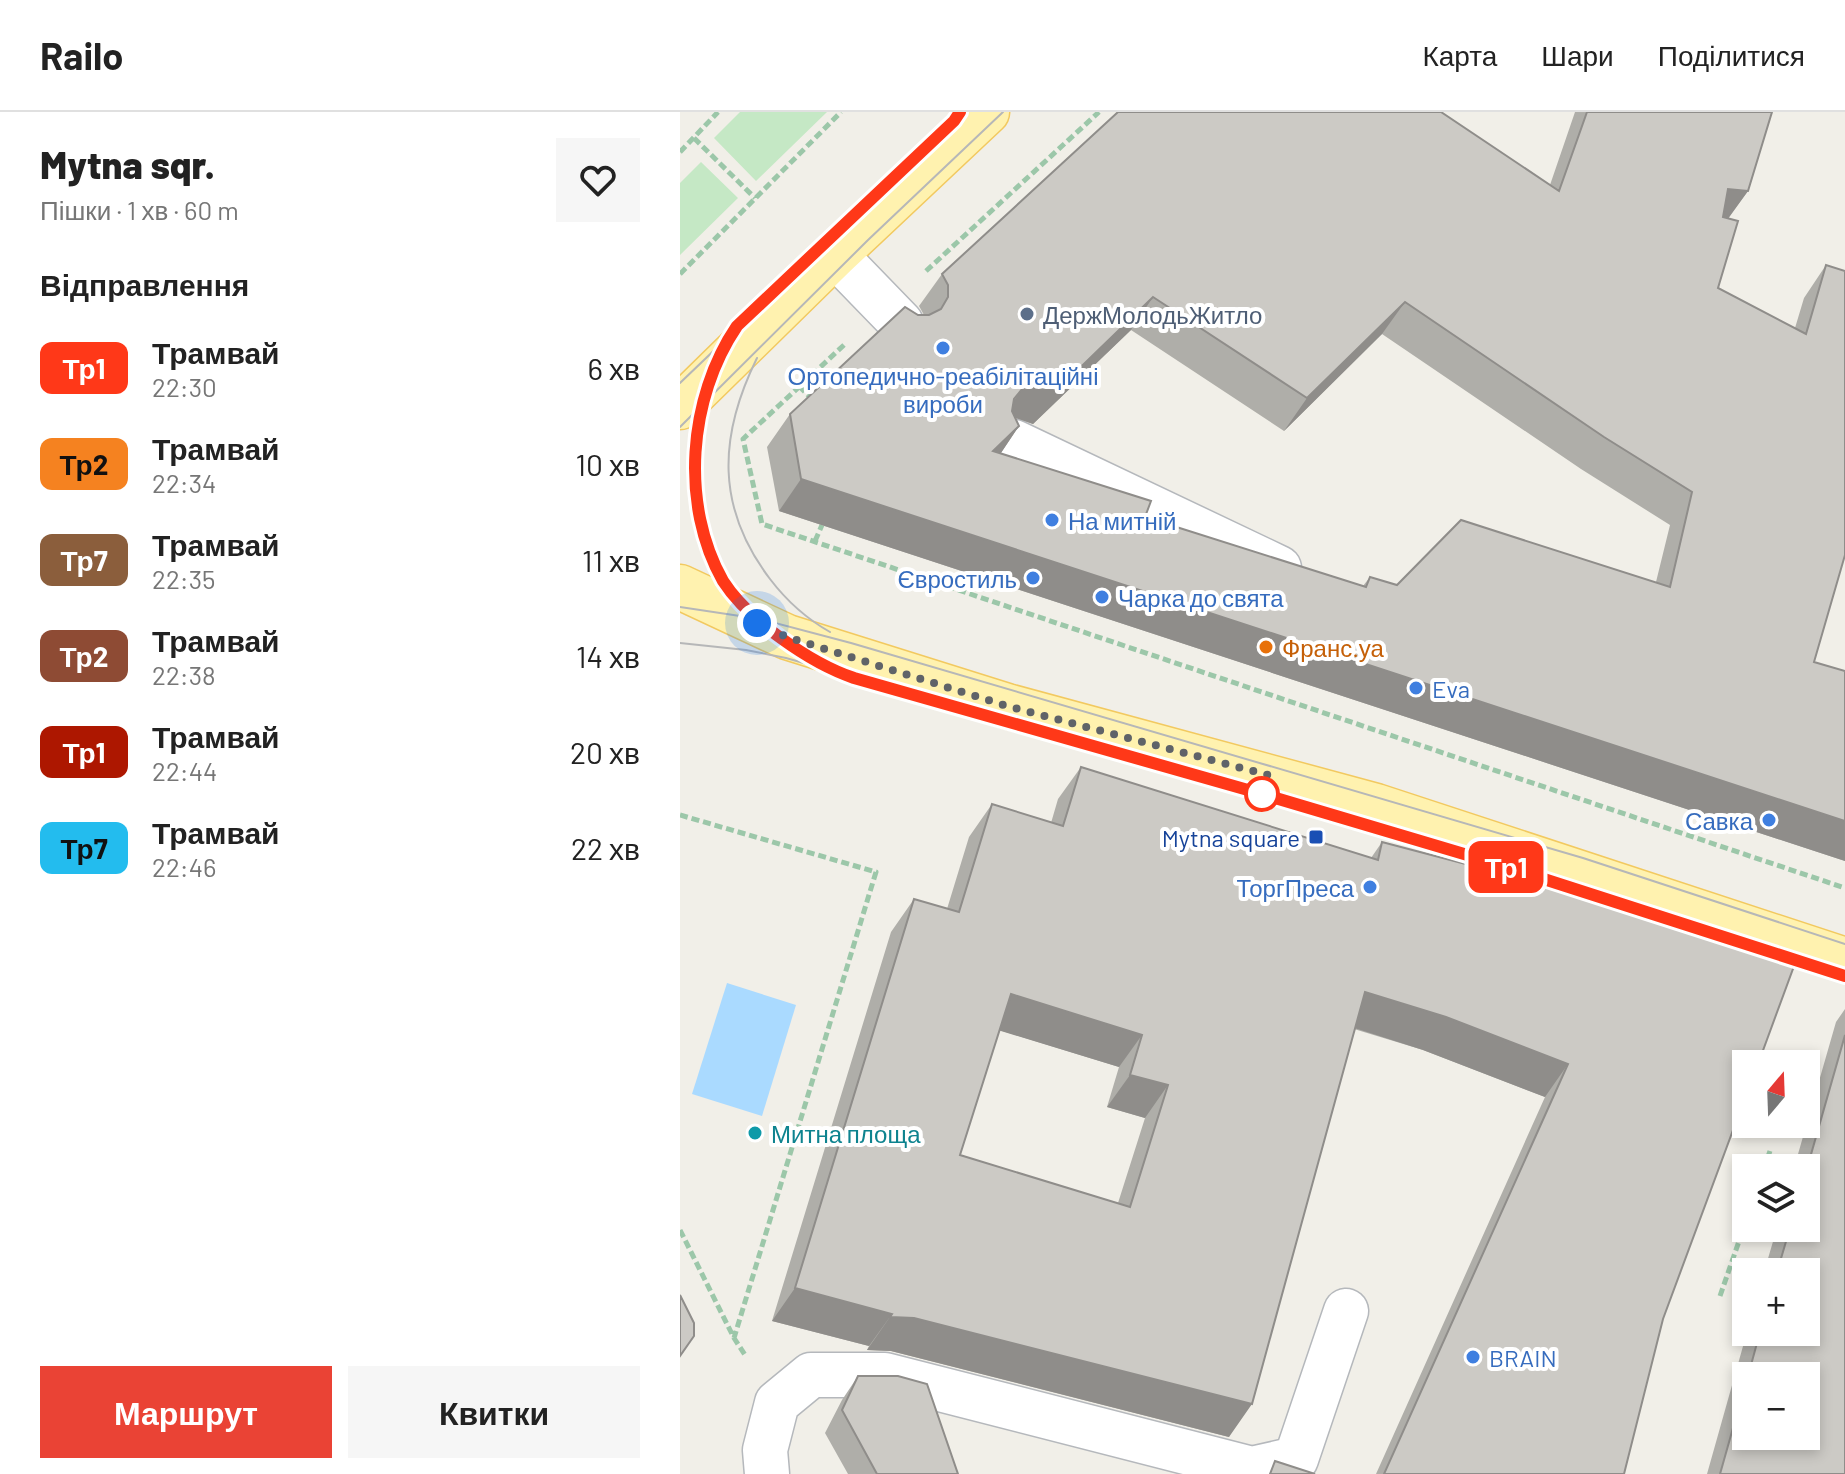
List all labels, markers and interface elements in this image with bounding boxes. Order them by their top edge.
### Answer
text: Railo [40,32,124,78]
text: Карта [1422,38,1497,72]
text: Шари [1541,38,1614,72]
text: Поділитися [1658,38,1805,72]
button: heart [556,138,640,222]
text: Mytna sqr. [40,141,215,187]
text: Пішки · 1 хв · 60 m [40,194,239,225]
text: Відправлення [40,266,249,302]
place label: ДержМолодьЖитло [1043,300,1262,329]
marker: ДержМолодьЖитло [1018,305,1036,323]
text: Трамвай [152,334,280,370]
marker: Ортопедично-реабілітаційні вироби [934,339,952,357]
text: 6 хв [588,350,640,386]
text: Тр1 [62,351,106,385]
place label: Ортопедично-реабілітаційні вироби [788,361,1098,418]
text: 22:30 [152,371,217,402]
text: Трамвай [152,430,280,466]
text: 10 хв [576,446,640,482]
text: Тр2 [60,447,108,481]
text: 22:34 [152,467,216,498]
place label: На митній [1068,506,1176,535]
marker: На митній [1043,511,1061,529]
text: Трамвай [152,526,280,562]
text: 11 хв [582,542,640,578]
text: Тр7 [60,543,108,577]
text: 22:35 [152,563,215,594]
place label: Євростиль [897,564,1017,593]
marker: Євростиль [1024,569,1042,587]
place label: Чарка до свята [1118,583,1284,612]
marker: Чарка до свята [1093,588,1111,606]
your location [737,603,777,643]
text: Трамвай [152,622,280,658]
place label: Франс.уа [1282,633,1385,662]
text: 14 хв [576,638,640,674]
marker: Франс.уа [1257,638,1275,656]
text: Тр2 [60,639,108,673]
text: 22:38 [152,659,216,690]
place label: Eva [1432,674,1470,703]
marker: Eva [1407,679,1425,697]
text: Трамвай [152,718,280,754]
text: 20 хв [570,734,640,770]
text: Тр1 [62,735,106,769]
text: 22:44 [152,755,217,786]
unlabelled marker [1245,777,1279,811]
place label: Савка [1685,806,1754,835]
marker: Савка [1760,811,1778,829]
text: Трамвай [152,814,280,850]
place label: Mytna square [1162,823,1300,852]
marker: Mytna square [1307,828,1325,846]
text: 22 хв [571,830,640,866]
text: Тр7 [60,831,108,865]
line badge: Тр1 [1460,841,1552,893]
text: Тр1 [1484,850,1528,884]
text: 22:46 [152,851,216,882]
place label: ТоргПреса [1236,873,1355,902]
marker: ТоргПреса [1361,878,1379,896]
north arrow [1732,1050,1820,1138]
map controls [1732,1050,1820,1450]
place label: Митна площа [771,1119,921,1148]
marker: Митна площа [746,1124,764,1142]
button: layers [1732,1154,1820,1242]
button: + [1732,1258,1820,1346]
place label: BRAIN [1489,1343,1557,1372]
marker: BRAIN [1464,1348,1482,1366]
button: − [1732,1362,1820,1450]
button: Маршрут [40,1366,332,1458]
button: Квитки [348,1366,640,1458]

